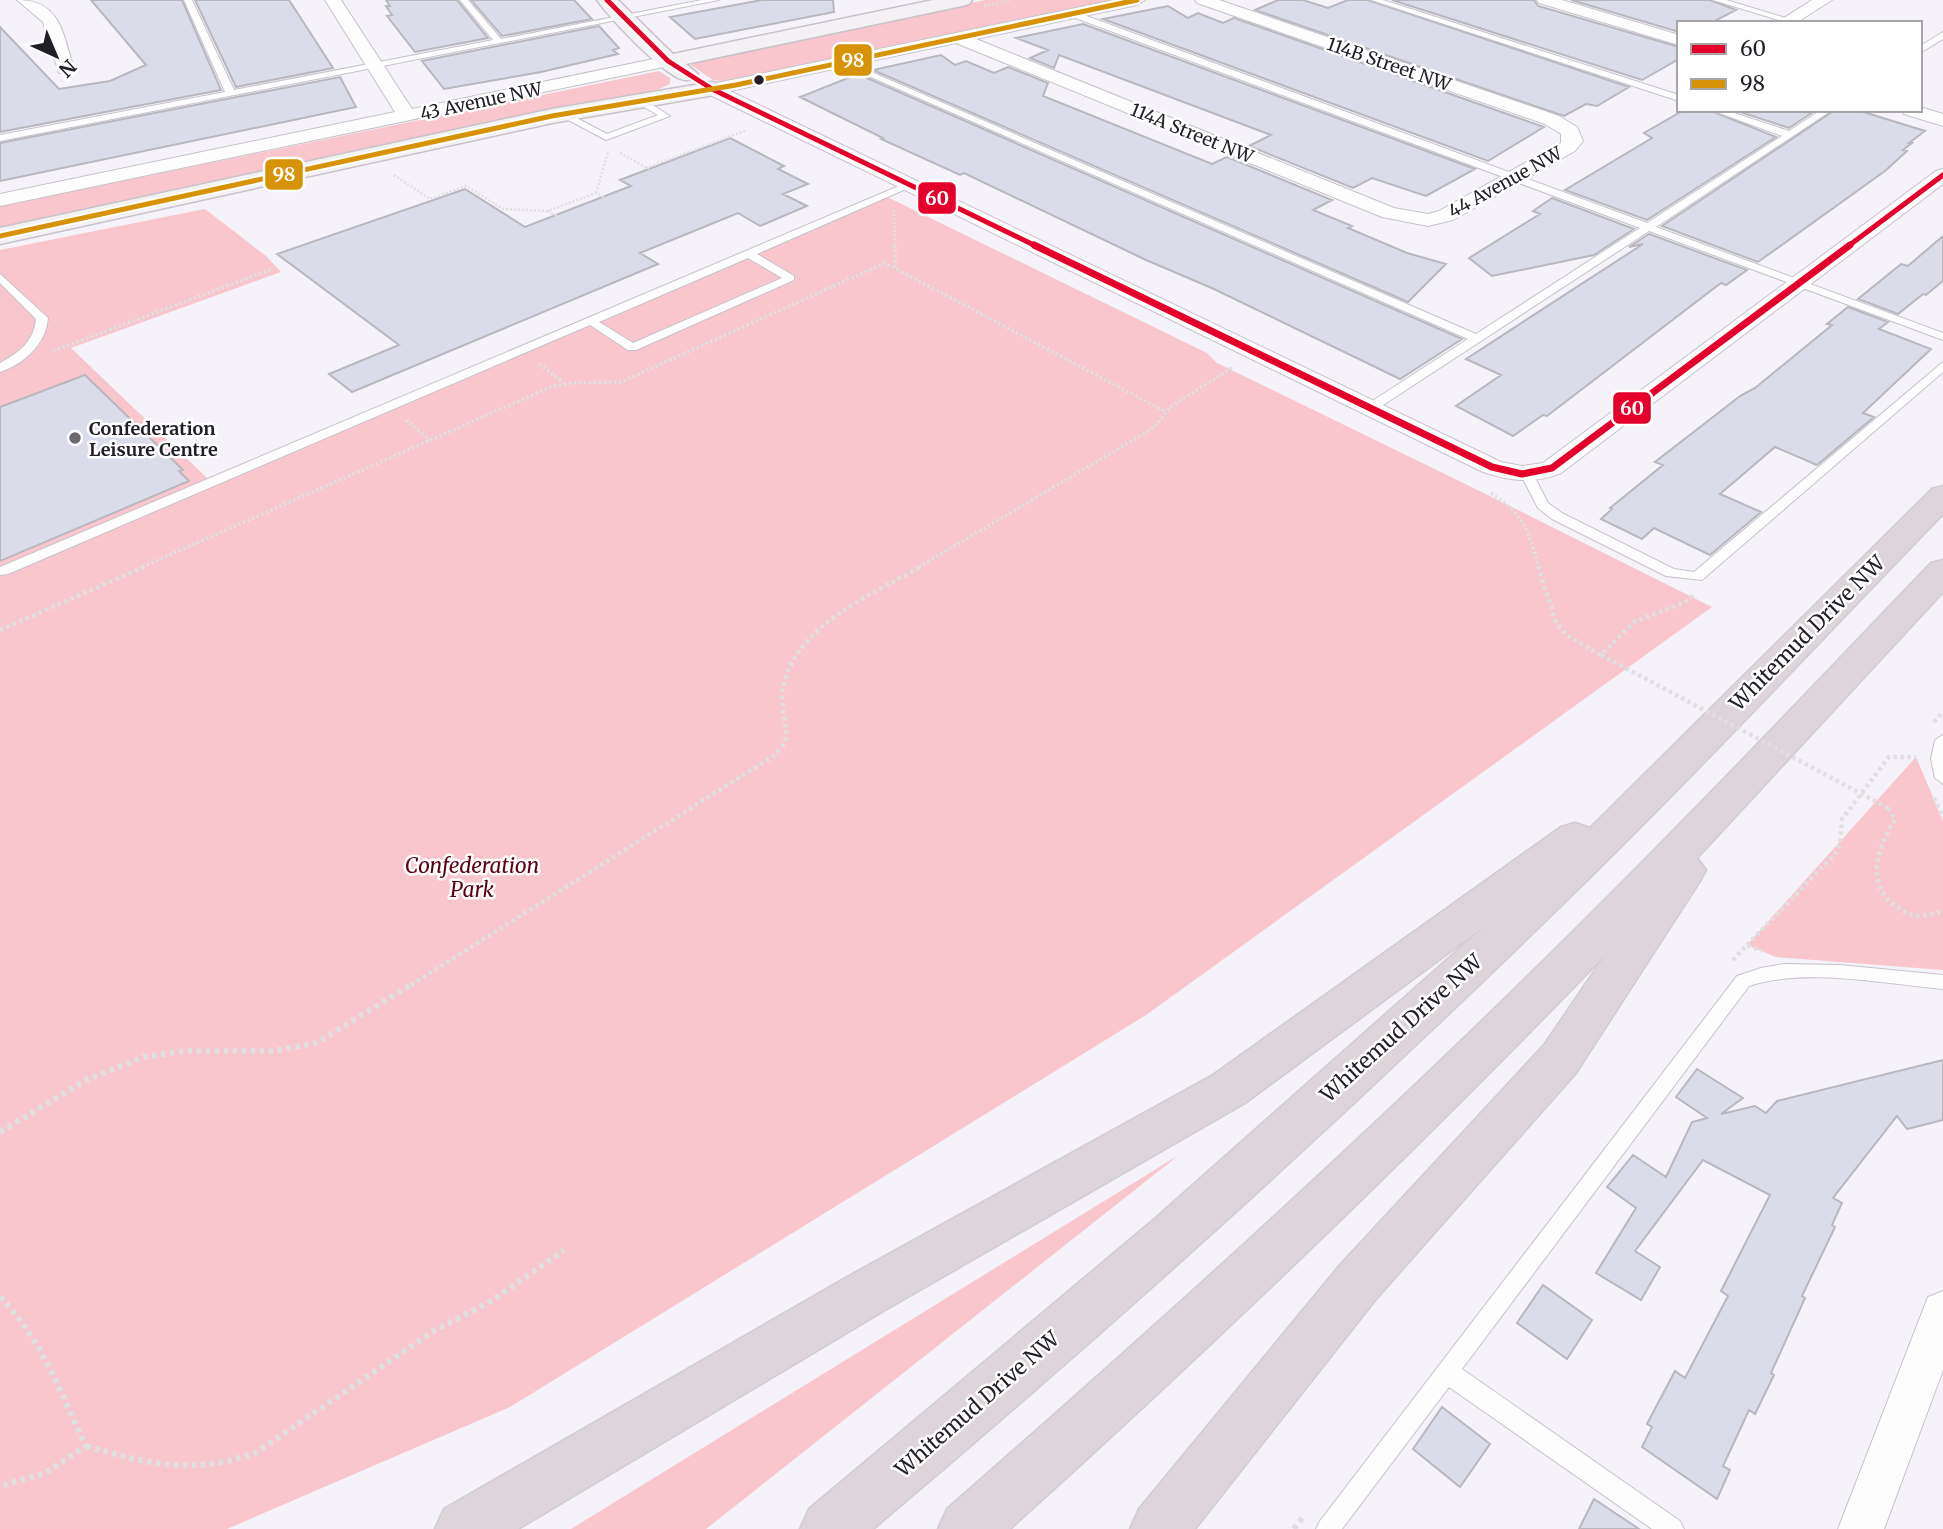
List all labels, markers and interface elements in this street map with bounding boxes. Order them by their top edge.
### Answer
north arrow [21,21,91,91]
legend [1677,21,1922,112]
street label: 114B Street NW [1324,32,1455,96]
text: 60 [1740,35,1766,62]
line badge: 98 [833,43,873,77]
text: 98 [841,48,865,72]
text: N [54,54,82,82]
text: 98 [1740,70,1765,97]
unlabelled marker [752,73,766,87]
street label: 43 Avenue NW [418,77,545,125]
street label: 114A Street NW [1127,98,1258,169]
street label: 44 Avenue NW [1444,141,1567,223]
line badge: 98 [264,158,304,191]
text: 98 [272,162,296,186]
line badge: 60 [917,181,957,215]
text: 60 [925,186,949,210]
line badge: 60 [1612,391,1652,425]
text: 60 [1620,396,1644,420]
place label: Confederation Leisure Centre [89,417,218,461]
marker: Confederation Leisure Centre [67,430,83,446]
street label: Whitemud Drive NW [1723,549,1891,717]
park label: Confederation Park [405,852,539,903]
street label: Whitemud Drive NW [1314,947,1488,1109]
street label: Whitemud Drive NW [889,1325,1066,1483]

